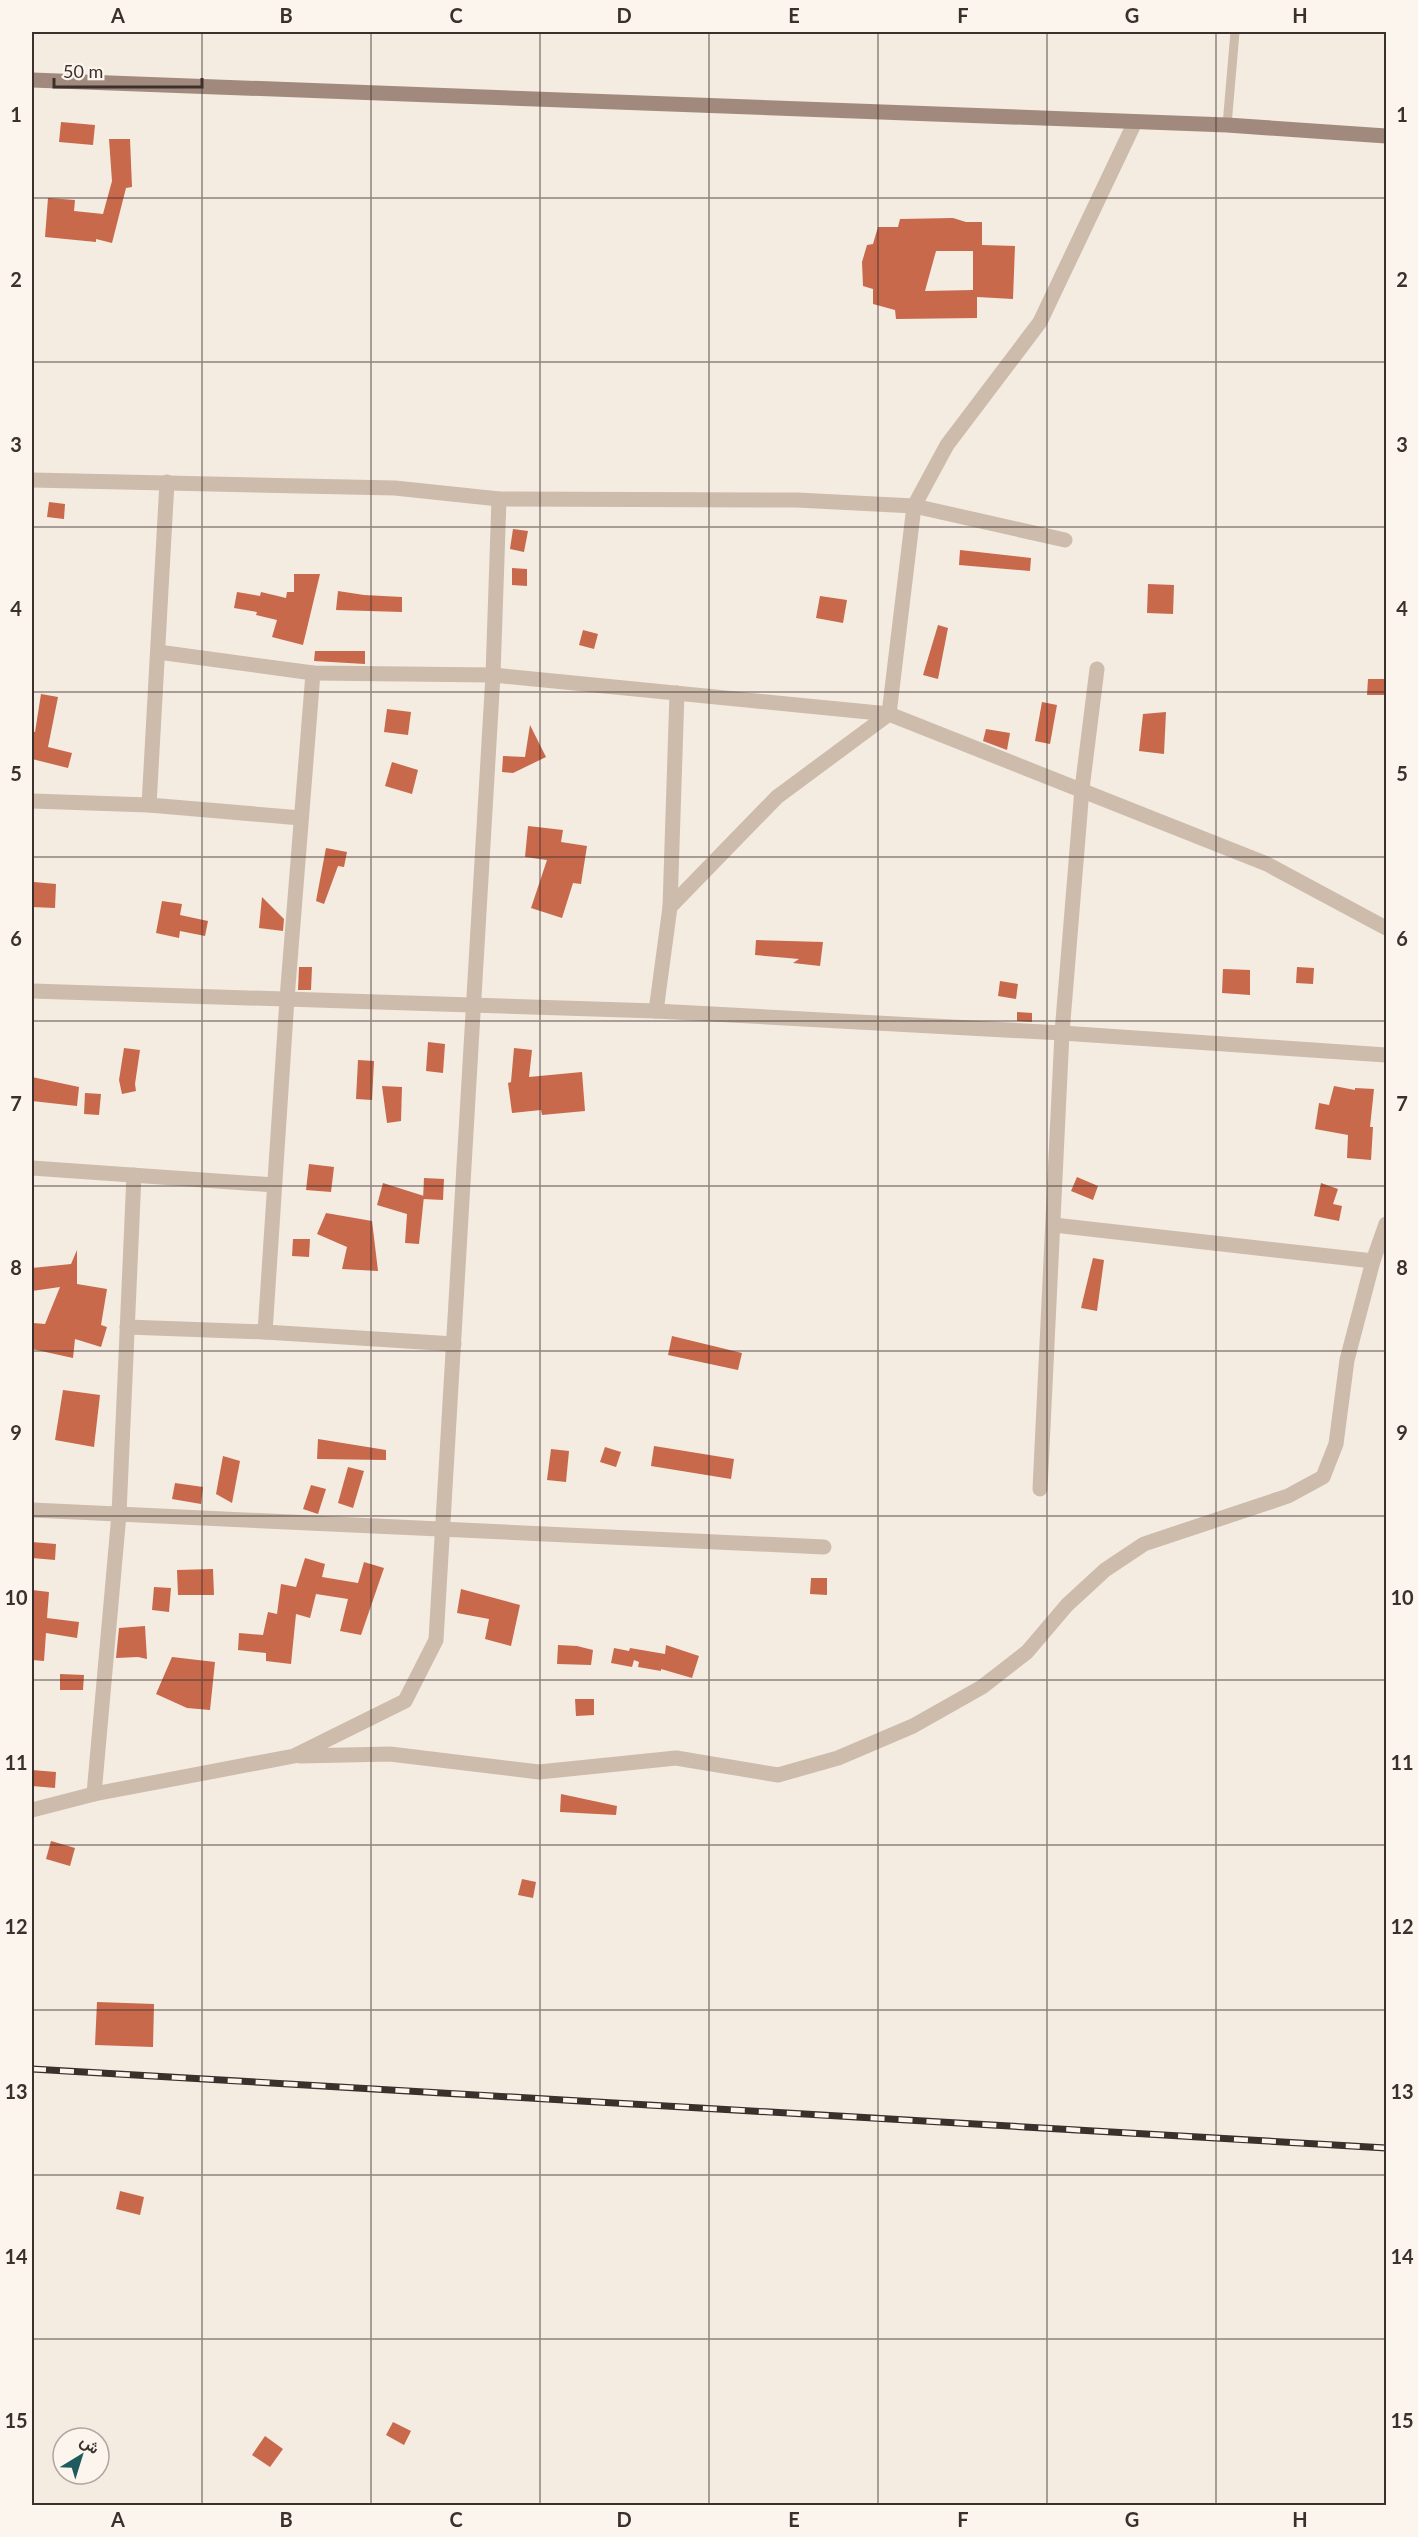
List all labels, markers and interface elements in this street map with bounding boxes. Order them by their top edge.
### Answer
text: A [110,3,125,27]
text: B [279,3,293,27]
text: C [449,3,463,27]
text: D [616,3,632,27]
text: E [788,3,800,27]
text: F [957,3,969,27]
text: G [1125,3,1139,27]
text: H [1292,3,1308,27]
scale bar [54,51,202,89]
text: 50 m [63,60,103,82]
text: 1 [10,102,22,126]
text: 1 [1396,102,1408,126]
text: 2 [10,267,22,291]
text: 2 [1396,267,1408,291]
text: 3 [10,432,22,456]
text: 3 [1396,432,1408,456]
text: 4 [10,596,22,620]
text: 4 [1396,596,1408,620]
text: 5 [10,761,22,785]
text: 5 [1396,761,1408,785]
text: 6 [10,926,22,950]
text: 6 [1396,926,1408,950]
text: 7 [10,1091,22,1115]
text: 7 [1396,1091,1408,1115]
text: 8 [10,1255,22,1279]
text: 8 [1396,1255,1408,1279]
text: 9 [10,1420,22,1444]
text: 9 [1396,1420,1408,1444]
text: 10 [4,1585,28,1609]
text: 10 [1390,1585,1414,1609]
text: 11 [4,1750,28,1774]
text: 11 [1390,1750,1414,1774]
text: 12 [4,1914,28,1938]
text: 12 [1390,1914,1414,1938]
text: 13 [4,2079,28,2103]
text: 13 [1390,2079,1414,2103]
text: 14 [4,2244,28,2268]
text: 14 [1390,2244,1414,2268]
text: 15 [4,2408,28,2432]
text: 15 [1390,2408,1414,2432]
north arrow [51,2426,111,2486]
text: ش [76,2430,104,2458]
text: A [110,2507,125,2531]
text: B [279,2507,293,2531]
text: C [449,2507,463,2531]
text: D [616,2507,632,2531]
text: E [788,2507,800,2531]
text: F [957,2507,969,2531]
text: G [1125,2507,1139,2531]
text: H [1292,2507,1308,2531]

